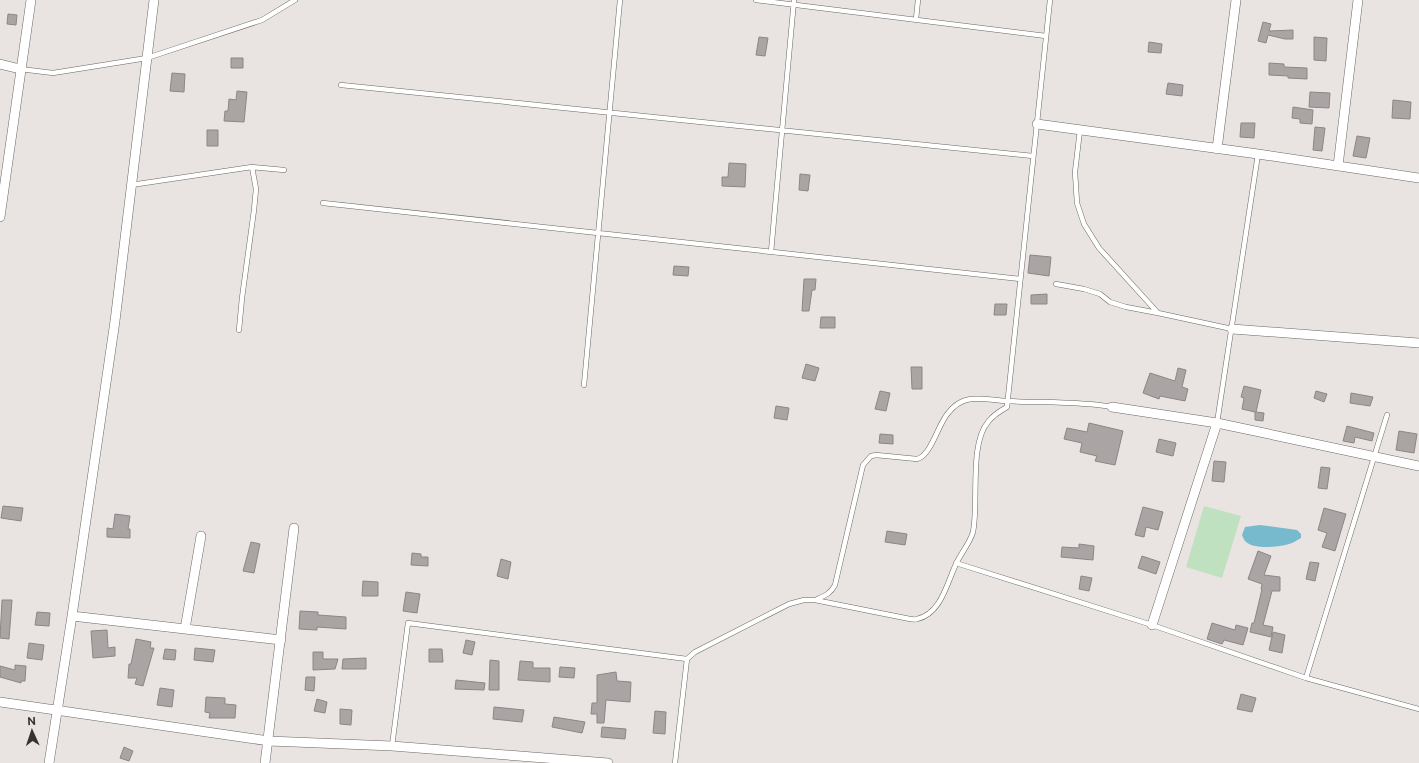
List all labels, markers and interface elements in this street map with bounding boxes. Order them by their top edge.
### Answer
north arrow [12,711,52,751]
text: N [27,715,36,727]

